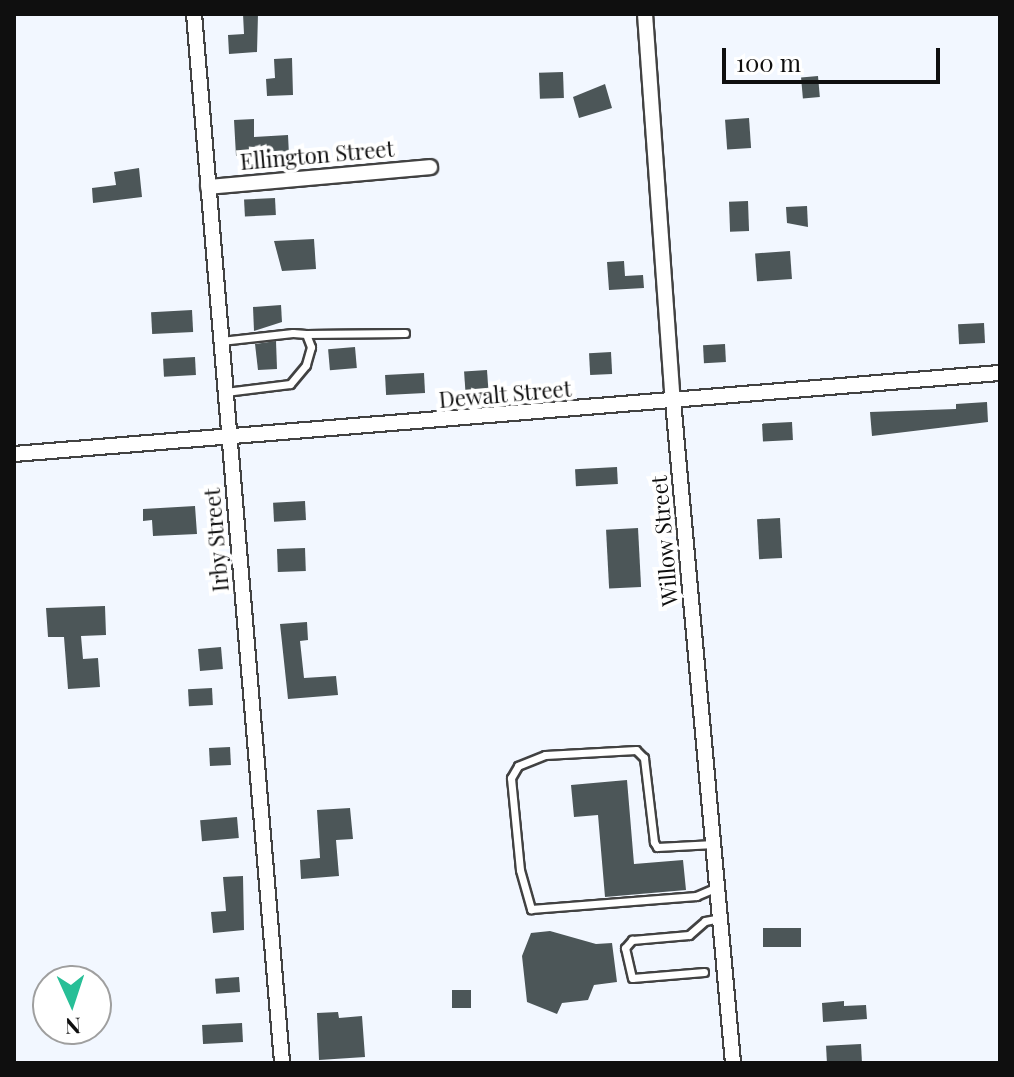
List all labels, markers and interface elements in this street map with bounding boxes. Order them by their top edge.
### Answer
scale bar [726,32,944,82]
text: 100 m [736,46,801,78]
street label: Ellington Street [239,135,395,175]
street label: Dewalt Street [437,375,573,413]
street label: Willow Street [645,474,683,608]
street label: Irby Street [198,487,234,593]
north arrow [32,965,112,1045]
text: N [64,1012,82,1042]

